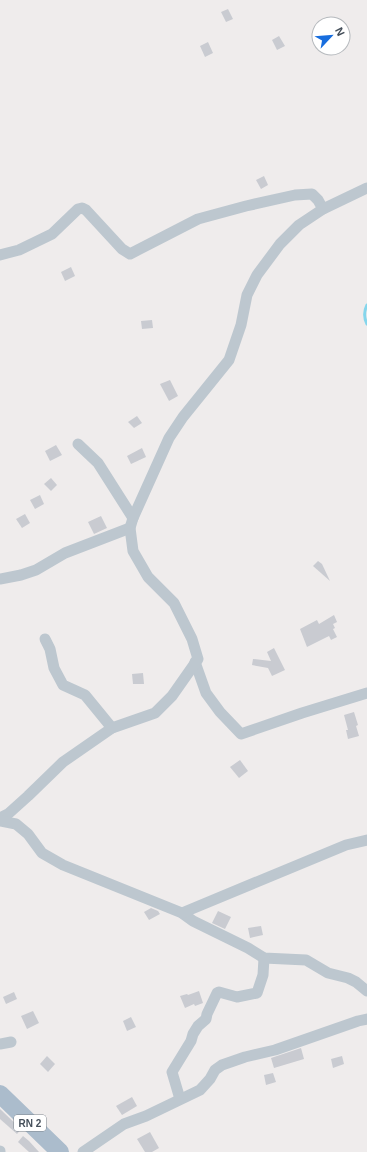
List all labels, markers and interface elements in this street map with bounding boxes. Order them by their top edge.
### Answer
north arrow [311,16,351,56]
text: N [333,25,347,38]
road number: RN 2 [14,1115,46,1131]

